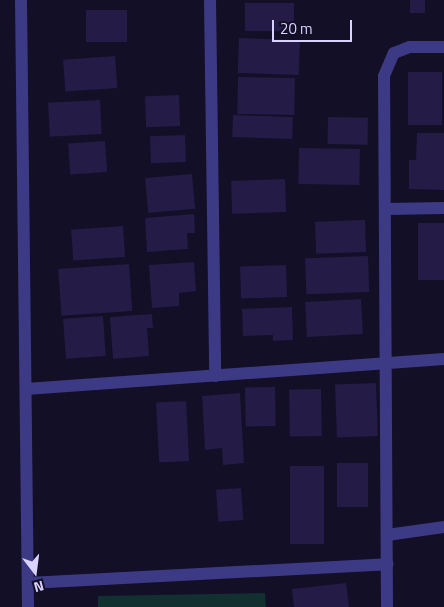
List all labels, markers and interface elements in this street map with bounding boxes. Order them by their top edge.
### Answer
scale bar [274,10,354,42]
text: 20 m [280,17,313,40]
north arrow [10,547,60,597]
text: N [32,576,46,598]

